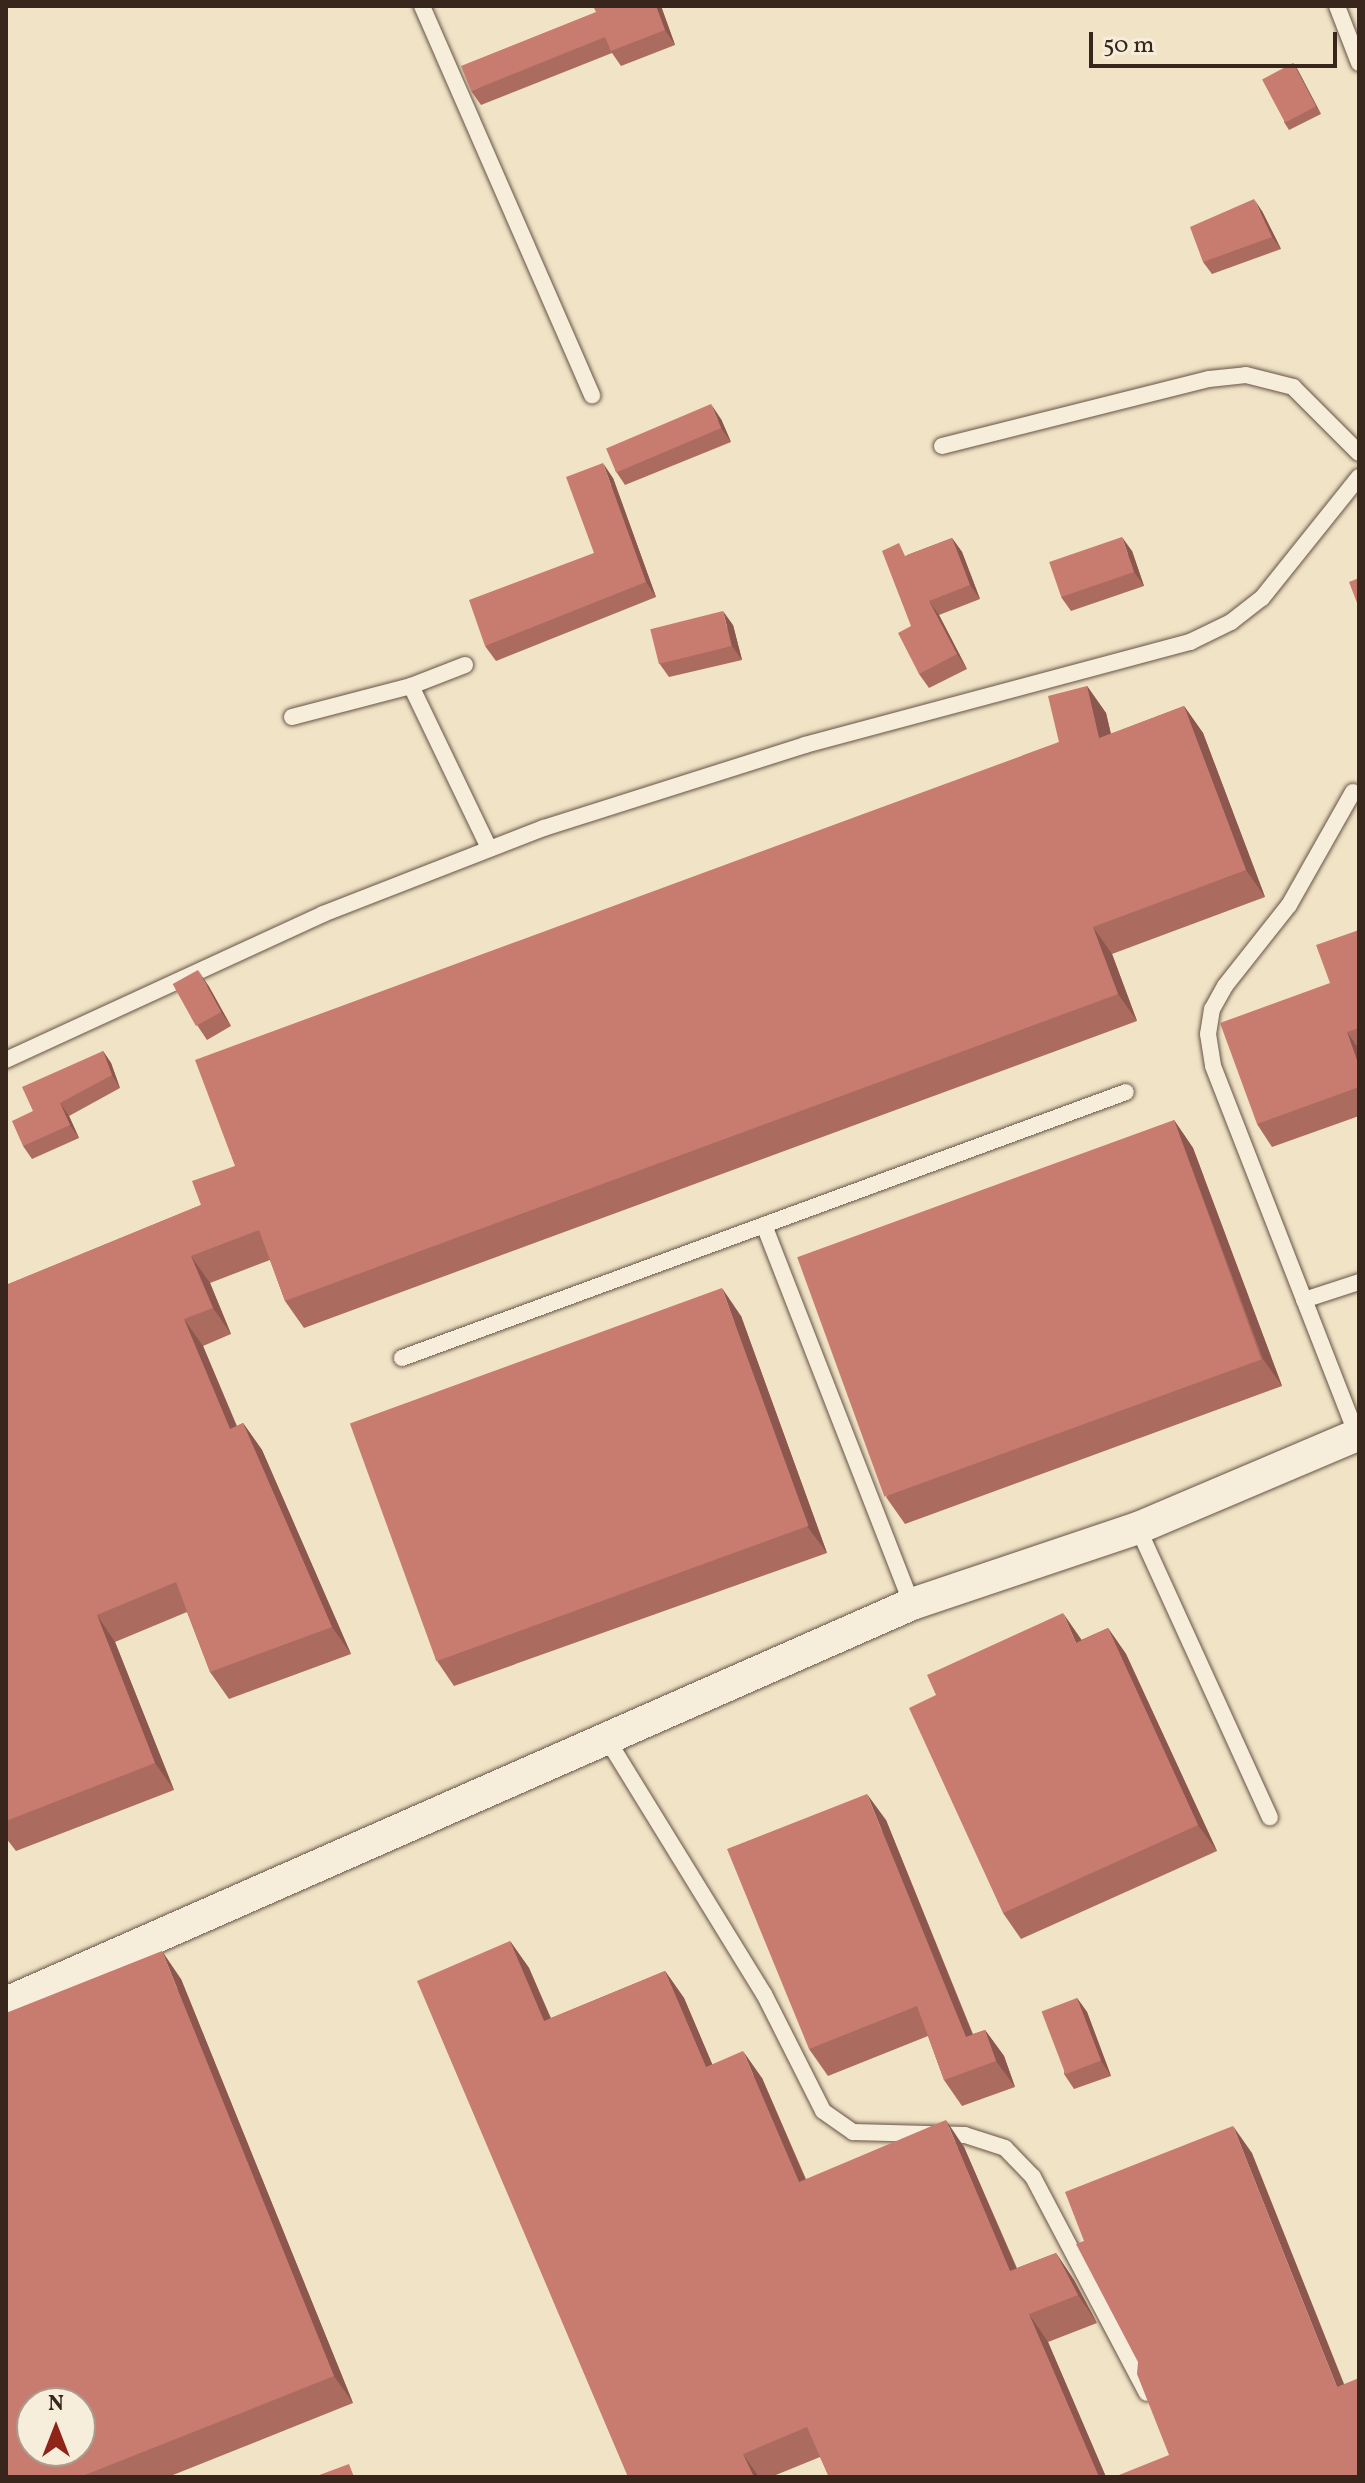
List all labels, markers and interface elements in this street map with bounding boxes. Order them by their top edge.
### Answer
scale bar [1093,16,1341,66]
text: 50 m [1103,29,1155,63]
north arrow [16,2387,96,2467]
text: N [48,2389,64,2420]

